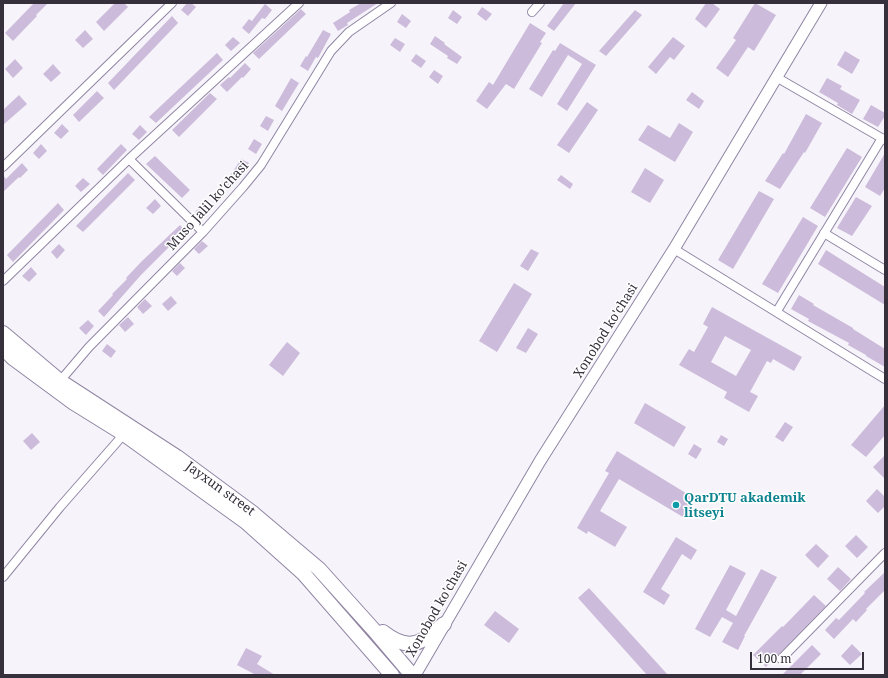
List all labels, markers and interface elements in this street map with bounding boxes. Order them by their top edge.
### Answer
street label: Muso Jalil ko'chasi [164,158,252,254]
street label: Xonobod ko'chasi [571,281,641,381]
street label: Jayxun street [182,459,258,519]
place label: QarDTU akademik litseyi [684,490,806,521]
marker: QarDTU akademik litseyi [671,500,681,510]
street label: Xonobod ko'chasi [403,558,471,660]
scale bar [752,644,866,670]
text: 100 m [757,650,792,667]

